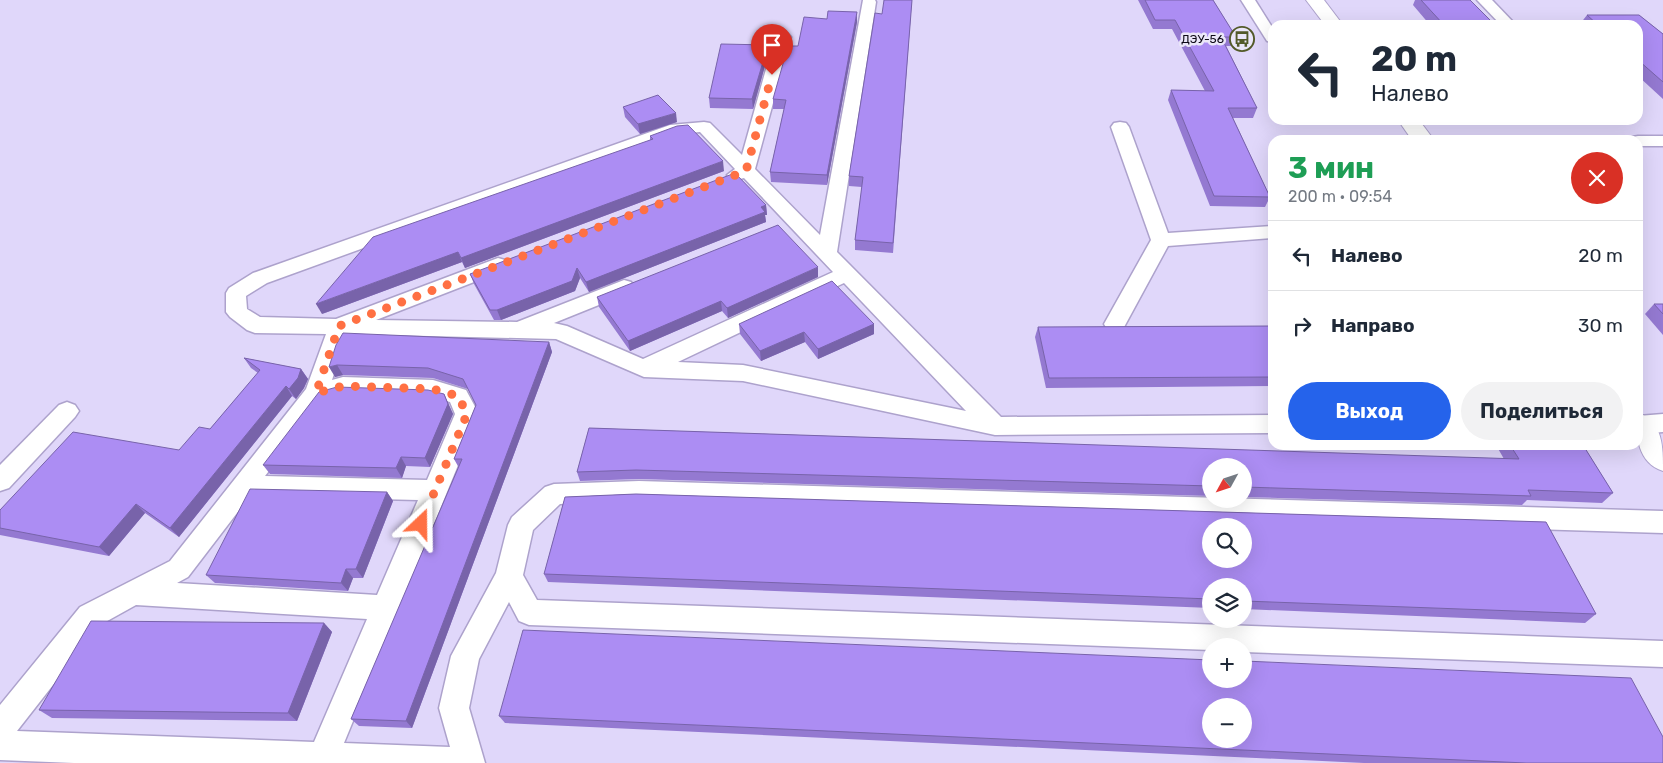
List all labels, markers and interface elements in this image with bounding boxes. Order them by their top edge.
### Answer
pin [751,24,793,75]
bus stop icon: ДЭУ-56 [1229,26,1255,52]
icon: arrive [758,31,786,59]
place label: ДЭУ-56 [1181,32,1224,46]
text: 20 m [1371,38,1457,80]
icon: left [1288,40,1353,105]
text: Налево [1371,80,1449,107]
text: 3 мин [1288,150,1374,186]
button: close [1571,152,1623,204]
text: 200 m · 09:54 [1288,187,1392,206]
icon: left [1288,242,1316,270]
text: Налево [1331,244,1403,267]
text: 20 m [1578,244,1623,267]
icon: right [1288,312,1316,340]
text: Направо [1331,314,1415,337]
text: 30 m [1578,314,1623,337]
button: Выход [1288,382,1451,440]
button: Поделиться [1461,382,1623,440]
north arrow [1202,458,1252,508]
map controls [1202,458,1252,748]
position arrow [394,497,446,549]
button: search [1202,518,1252,568]
button: layers [1202,578,1252,628]
button: + [1202,638,1252,688]
button: − [1202,698,1252,748]

